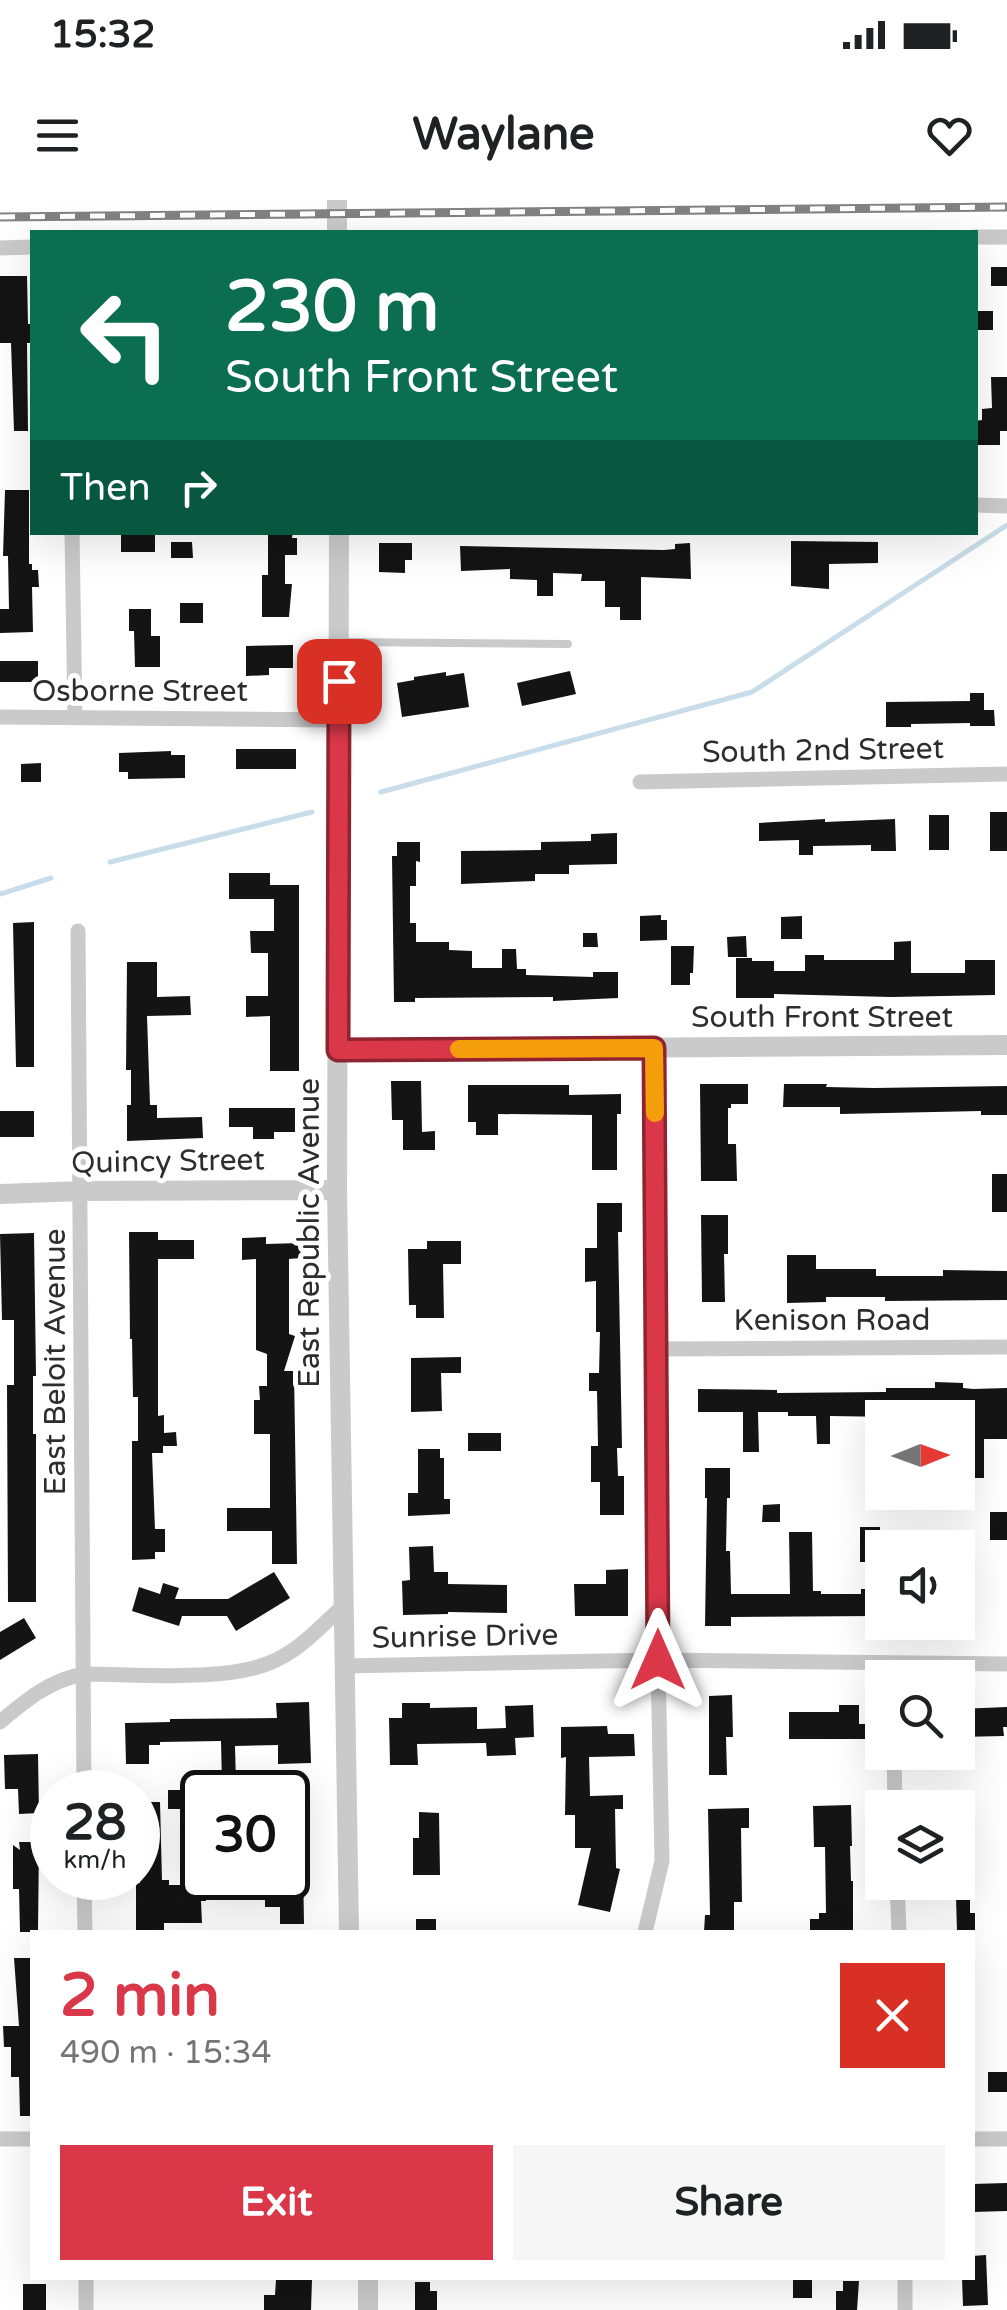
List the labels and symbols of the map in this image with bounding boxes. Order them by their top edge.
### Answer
pin [297,639,382,724]
street label: Osborne Street [32,673,248,710]
street label: South 2nd Street [702,730,944,771]
street label: South Front Street [691,999,953,1036]
street label: East Republic Avenue [291,1078,328,1388]
street label: Quincy Street [71,1141,265,1182]
street label: East Beloit Avenue [37,1229,74,1495]
street label: Kenison Road [734,1302,930,1339]
north arrow [865,1400,975,1510]
position arrow [606,1608,710,1712]
street label: Sunrise Drive [371,1616,559,1657]
speed limit sign: 30 [180,1770,310,1900]

